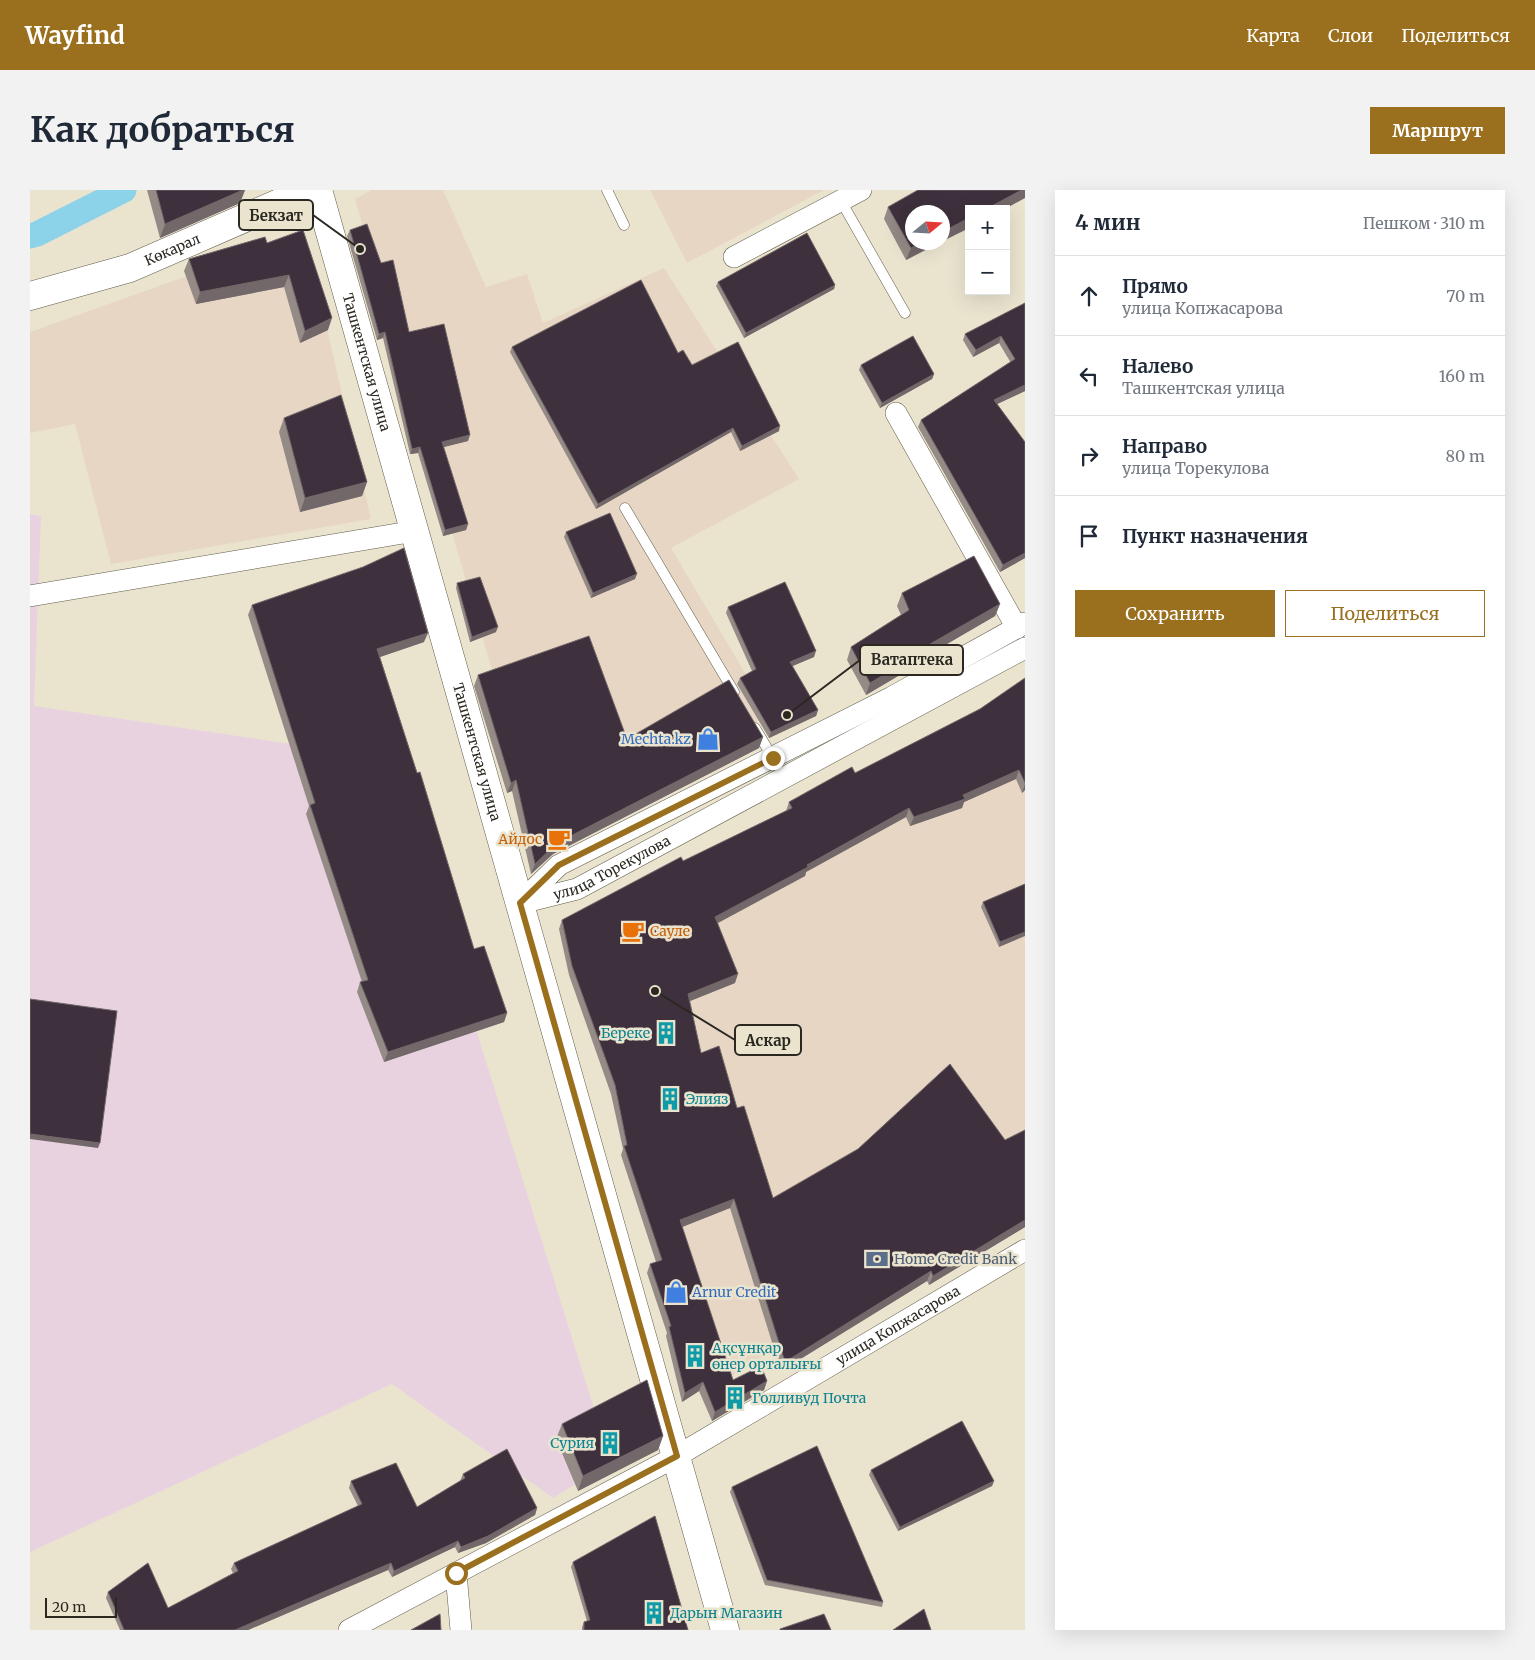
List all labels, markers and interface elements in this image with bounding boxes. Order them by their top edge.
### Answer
text: Wayfind [25,20,125,51]
text: Карта [1246,24,1300,47]
text: Слои [1328,24,1373,47]
text: Поделиться [1401,24,1510,47]
button: Маршрут [1370,107,1505,154]
text: Как добраться [30,108,295,152]
callout: Бекзат [239,200,313,230]
north arrow [905,205,950,250]
map controls [965,205,1010,295]
button: + [965,205,1010,250]
text: Бекзат [249,206,303,225]
text: 4 мин [1075,209,1140,236]
text: Пешком · 310 m [1363,213,1485,233]
street label: Көкарал [142,230,203,270]
button: − [965,250,1010,295]
text: Прямо [1122,274,1188,298]
icon: ahead [1075,282,1103,310]
text: 70 m [1446,286,1485,306]
street label: Ташкентская улица [339,291,395,434]
text: улица Копжасарова [1122,298,1283,318]
text: Налево [1122,354,1193,378]
icon: left [1075,362,1103,390]
text: 160 m [1439,366,1485,386]
text: Ташкентская улица [1122,378,1285,398]
text: Направо [1122,434,1207,458]
icon: right [1075,442,1103,470]
text: 80 m [1446,446,1485,466]
text: улица Торекулова [1122,458,1269,478]
icon: arrive [1075,522,1103,550]
text: Пункт назначения [1122,524,1308,548]
button: Сохранить [1075,590,1275,637]
button: Поделиться [1285,590,1485,637]
callout: Ватаптека [860,645,963,675]
text: Ватаптека [871,650,954,669]
street label: Ташкентская улица [449,681,505,824]
shop icon: Mechta.kz [695,726,721,752]
place label: Mechta.kz [621,730,691,748]
route end [762,747,785,770]
cafe icon: Айдос [546,826,572,852]
place label: Айдос [497,830,542,848]
street label: улица Торекулова [551,831,674,904]
cafe icon: Сауле [620,918,646,944]
place label: Сауле [650,922,690,940]
building icon: Береке [653,1020,679,1046]
place label: Береке [601,1024,650,1042]
callout: Аскар [735,1025,801,1055]
text: Аскар [744,1031,791,1050]
building icon: Элияз [657,1086,683,1112]
place label: Элияз [686,1090,728,1108]
bank icon: Home Credit Bank [864,1246,890,1272]
place label: Home Credit Bank [894,1250,1017,1268]
shop icon: Arnur Credit [663,1279,689,1305]
street label: улица Копжасарова [833,1281,964,1369]
place label: Arnur Credit [691,1283,777,1301]
place label: Ақсұнқар өнер орталығы [711,1339,821,1373]
building icon: Ақсұнқар өнер орталығы [682,1343,708,1369]
building icon: Голливуд Почта [722,1385,748,1411]
place label: Голливуд Почта [752,1389,867,1407]
building icon: Сурия [597,1430,623,1456]
place label: Сурия [550,1434,594,1452]
route start [445,1562,468,1585]
scale bar [45,1595,118,1618]
text: 20 m [52,1598,86,1616]
building icon: Дарын Магазин [641,1600,667,1626]
place label: Дарын Магазин [670,1604,783,1622]

